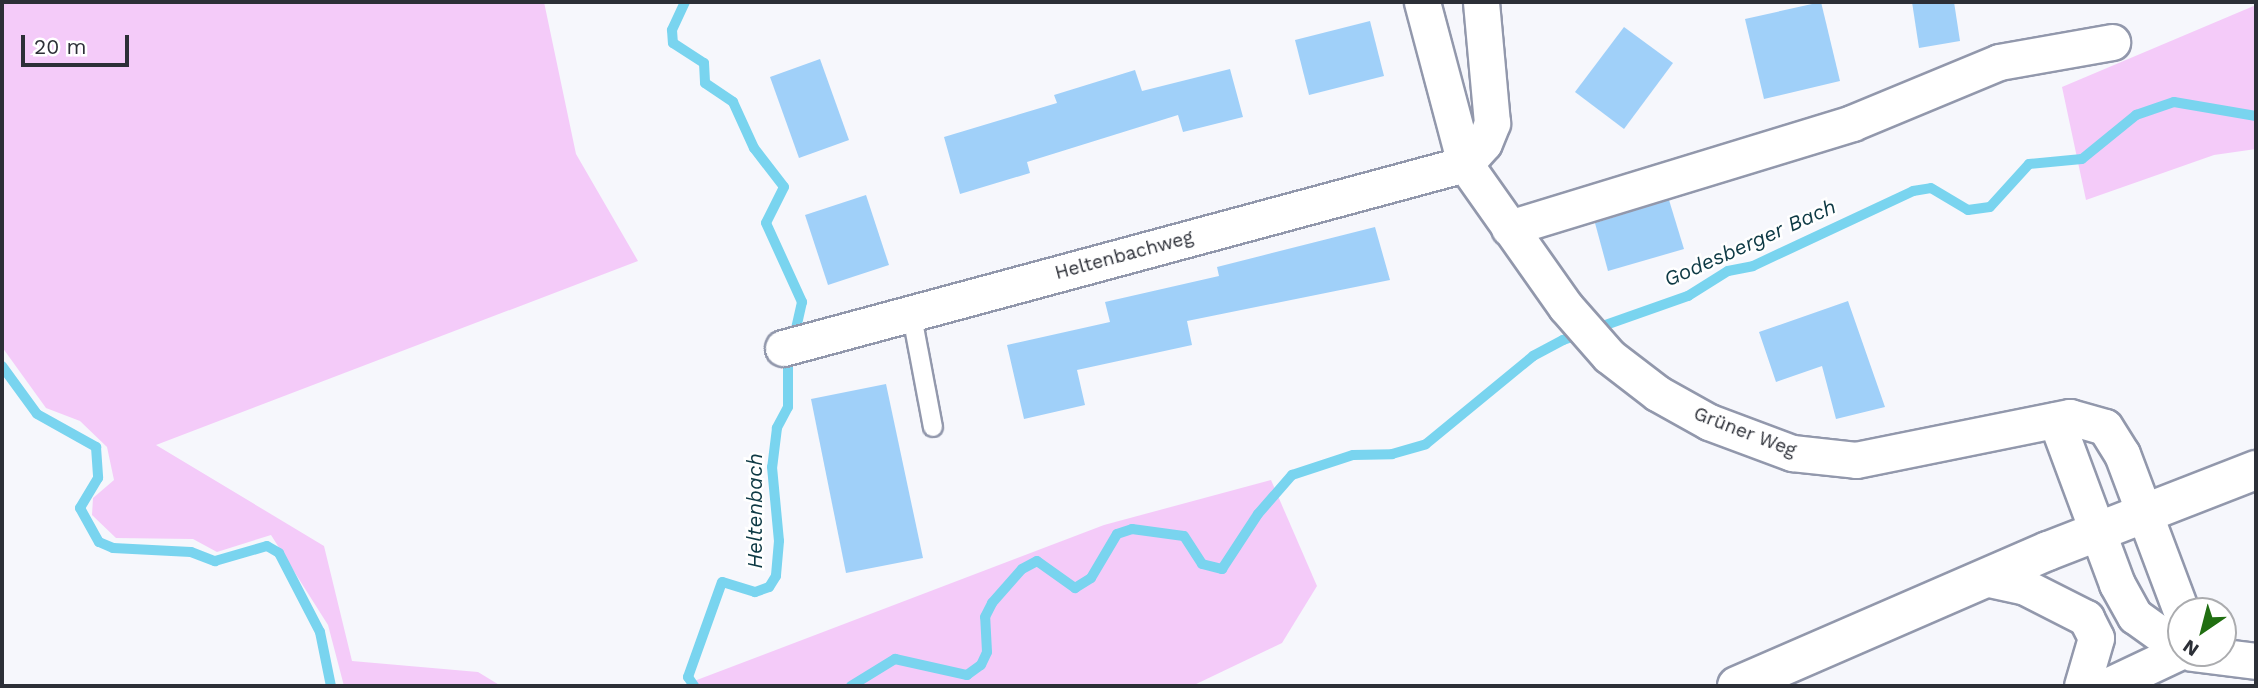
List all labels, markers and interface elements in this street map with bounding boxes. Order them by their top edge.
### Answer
scale bar [24,21,133,65]
text: 20 m [34,34,86,59]
water label: Godesberger Bach [1660,194,1840,292]
street label: Heltenbachweg [1052,226,1196,284]
street label: Grüner Weg [1690,402,1800,462]
water label: Heltenbach [742,453,768,569]
north arrow [2167,597,2237,667]
text: N [2178,635,2203,661]

